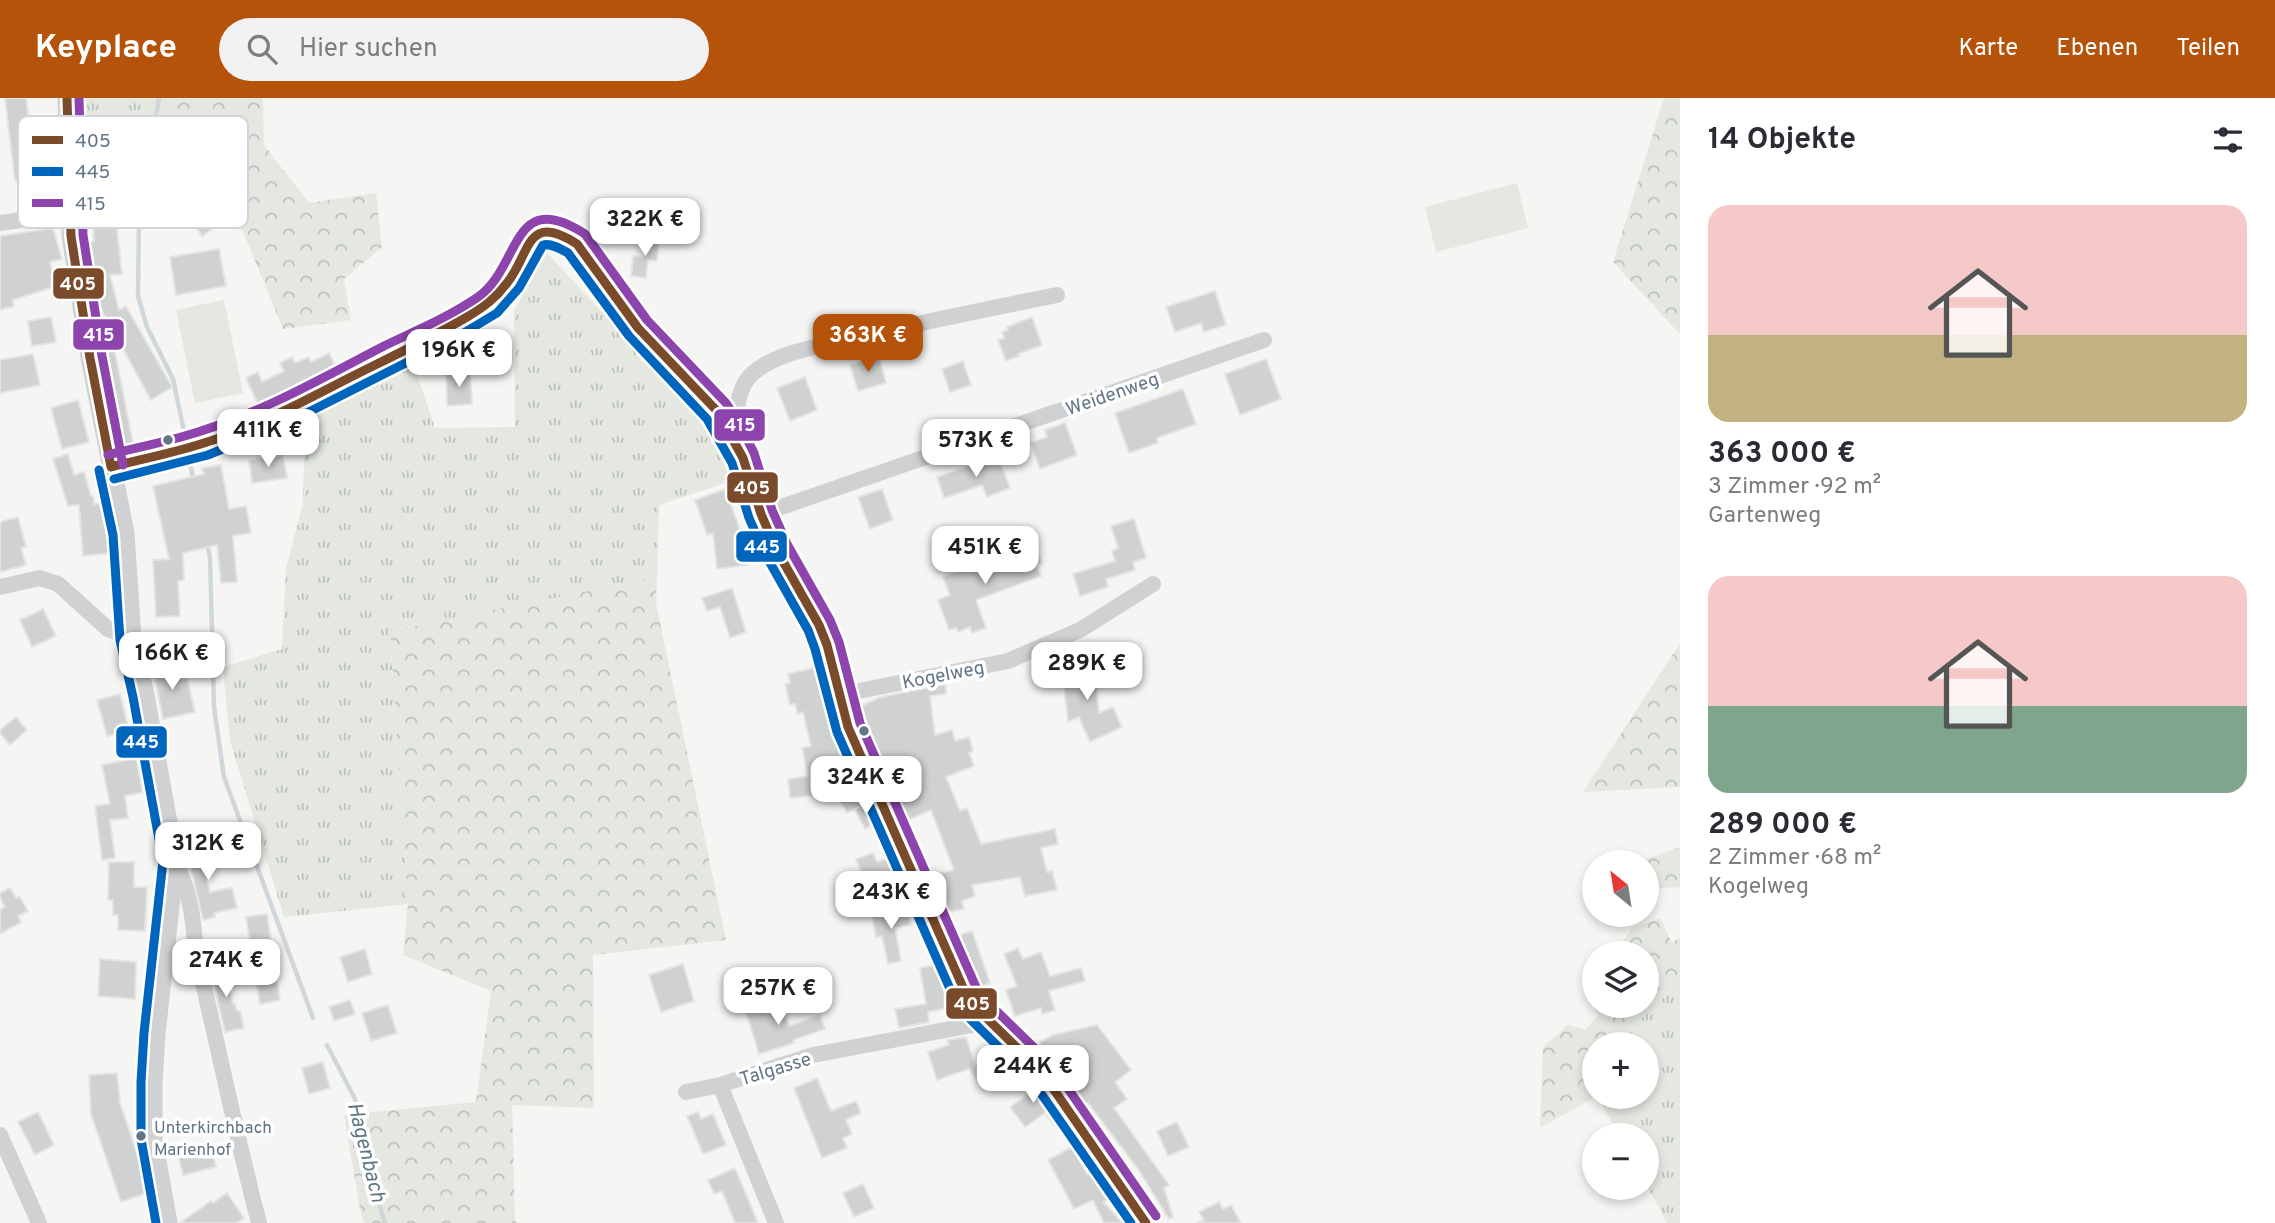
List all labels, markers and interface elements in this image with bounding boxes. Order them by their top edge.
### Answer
search box [219,18,709,81]
text: Keyplace [35,28,177,70]
icon: search [243,30,281,68]
text: Hier suchen [299,33,438,66]
text: Karte [1958,34,2018,64]
text: Ebenen [2056,34,2138,64]
text: Teilen [2176,34,2240,64]
legend [18,116,248,228]
icon: filters [2209,121,2247,159]
text: 14 Objekte [1708,122,1856,159]
text: 405 [75,130,111,154]
text: 445 [75,161,110,185]
text: 415 [75,193,106,217]
pin: 322K € [588,198,702,258]
text: 322K € [606,206,684,235]
icon: home [1915,250,2041,376]
line badge: 405 [52,267,105,300]
text: 405 [60,273,96,297]
pin: 363K € [811,314,925,374]
line badge: 415 [72,318,125,351]
text: 363K € [829,322,907,351]
text: 415 [83,324,115,348]
pin: 196K € [402,330,516,389]
text: 196K € [422,337,496,366]
street label: Weidenweg [1063,368,1162,422]
line badge: 415 [713,408,766,442]
pin: 411K € [211,410,325,469]
text: 415 [724,414,756,438]
text: 411K € [233,417,303,446]
pin: 573K € [919,420,1033,479]
text: 573K € [938,427,1014,456]
unlabelled marker [161,433,175,447]
text: 363 000 € [1708,436,1856,473]
line badge: 405 [726,471,779,504]
text: 3 Zimmer · 92 m² [1708,473,1881,502]
text: 405 [734,477,770,501]
text: Gartenweg [1708,502,1821,531]
pin: 451K € [928,526,1042,586]
line badge: 445 [735,530,788,563]
text: 451K € [948,534,1022,563]
text: 445 [744,536,780,560]
icon: home [1915,621,2041,747]
pin: 166K € [115,632,229,692]
text: 166K € [135,640,209,669]
pin: 289K € [1030,642,1144,702]
text: 289K € [1047,650,1127,679]
street label: Kogelweg [900,656,987,696]
unlabelled marker [857,724,871,738]
line badge: 445 [115,725,168,759]
text: 445 [123,731,159,755]
pin: 324K € [809,756,923,816]
text: 324K € [827,764,905,793]
text: 289 000 € [1708,807,1857,844]
pin: 312K € [151,822,265,882]
text: 312K € [171,830,245,859]
text: 2 Zimmer · 68 m² [1708,844,1881,873]
north arrow [1582,850,1659,928]
map controls [1582,850,1659,1200]
pin: 243K € [834,872,948,931]
text: Kogelweg [1708,873,1809,902]
text: 243K € [851,879,931,908]
pin: 274K € [169,940,283,999]
button: layers [1582,941,1659,1018]
text: 274K € [188,947,264,976]
pin: 257K € [721,968,835,1027]
text: 257K € [739,975,817,1004]
line badge: 405 [945,987,998,1020]
text: 405 [954,993,990,1017]
button: + [1582,1032,1659,1109]
pin: 244K € [976,1046,1090,1105]
street label: Talgasse [737,1048,814,1092]
text: 244K € [993,1053,1073,1082]
water label: Hagenbach [340,1100,391,1206]
place label: Unterkirchbach Marienhof [154,1118,272,1162]
button: − [1582,1123,1659,1200]
marker: Unterkirchbach Marienhof [134,1129,148,1143]

